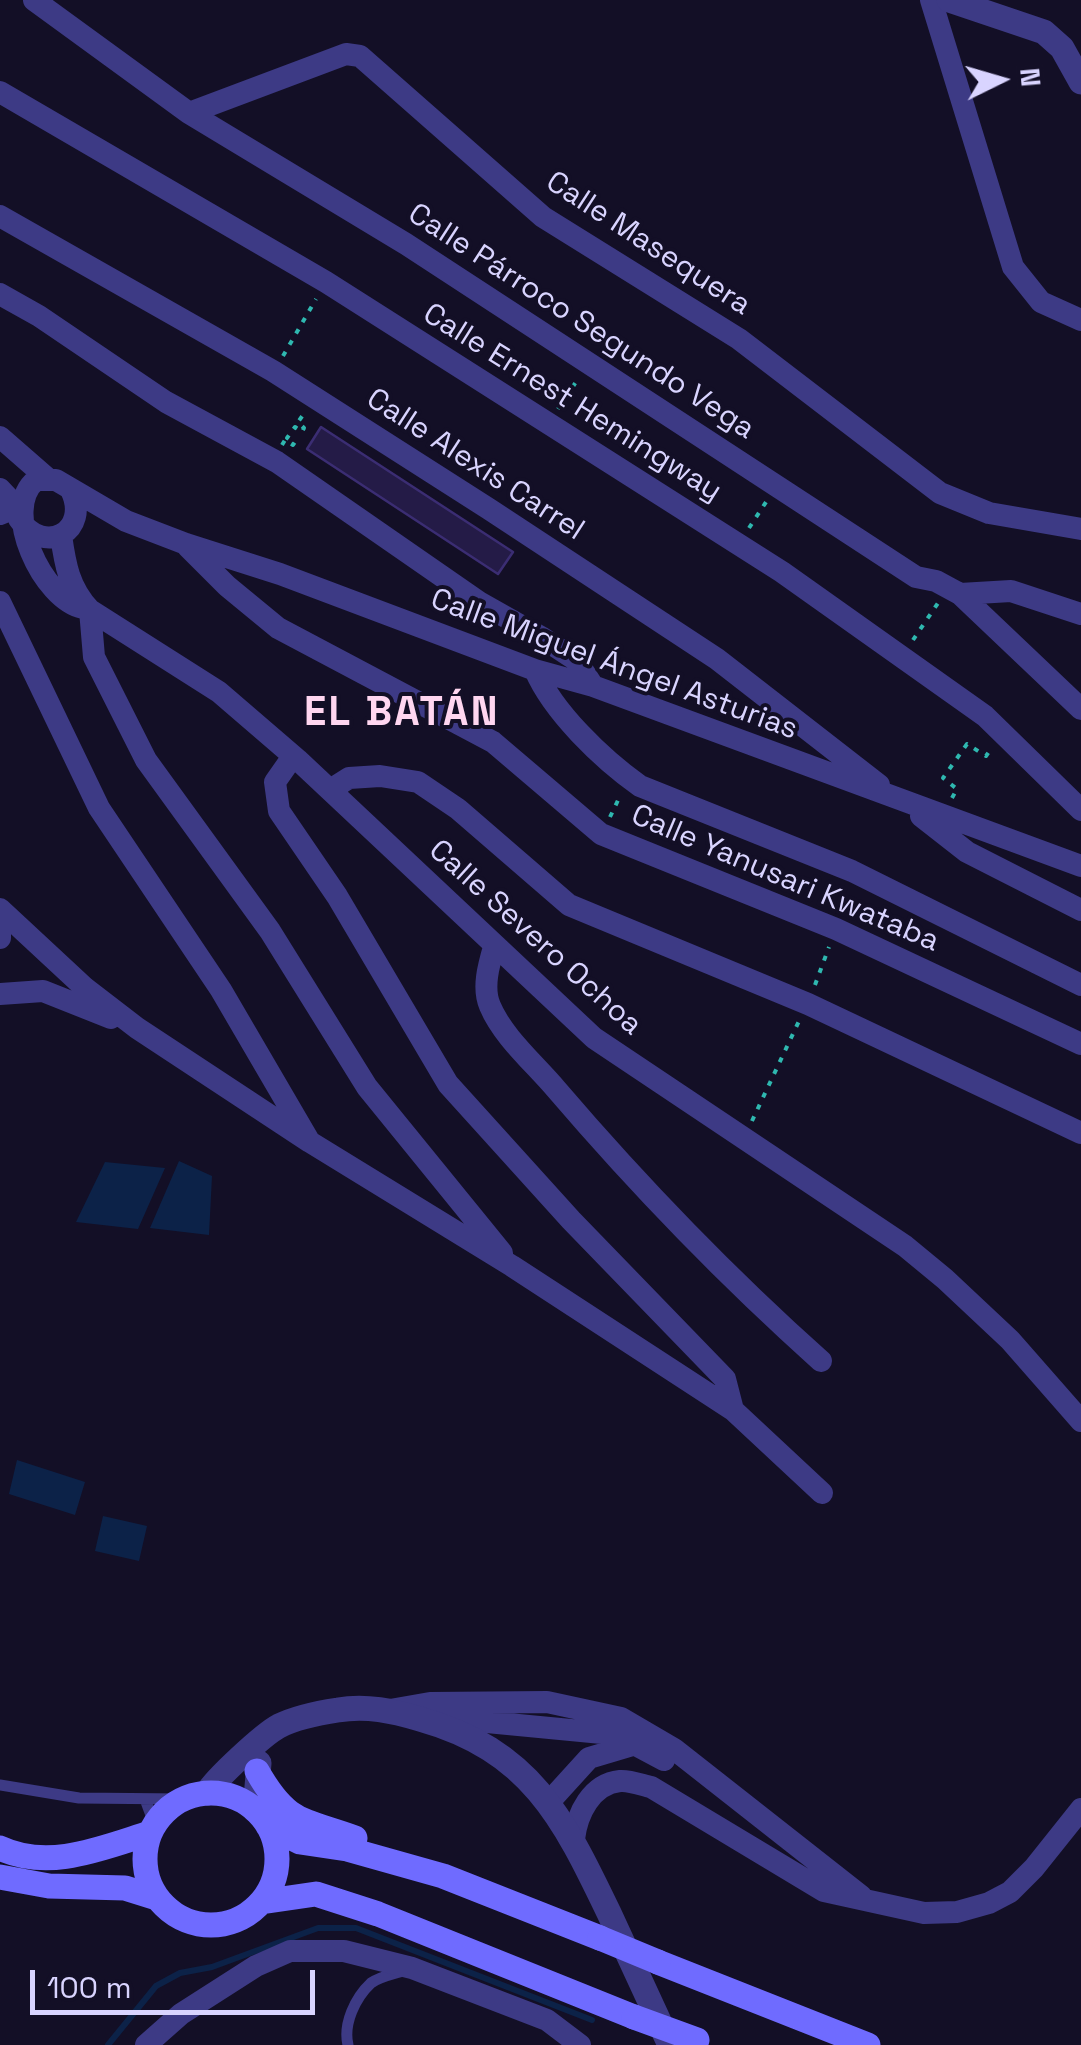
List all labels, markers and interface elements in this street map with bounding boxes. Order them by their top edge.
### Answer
north arrow [951,30,1051,130]
text: N [1012,66,1050,88]
street label: Calle Masequera [539,164,757,324]
street label: Calle Párroco Segundo Vega [401,196,761,448]
street label: Calle Ernest Hemingway [416,296,728,510]
street label: Calle Alexis Carrel [359,381,591,549]
street label: Calle Miguel Ángel Asturias [426,582,802,748]
district label: EL BATÁN [304,690,500,738]
street label: Calle Yanusari Kwataba [626,798,944,960]
street label: Calle Severo Ochoa [421,833,649,1043]
scale bar [35,1950,320,2012]
text: 100 m [47,1968,132,2007]

